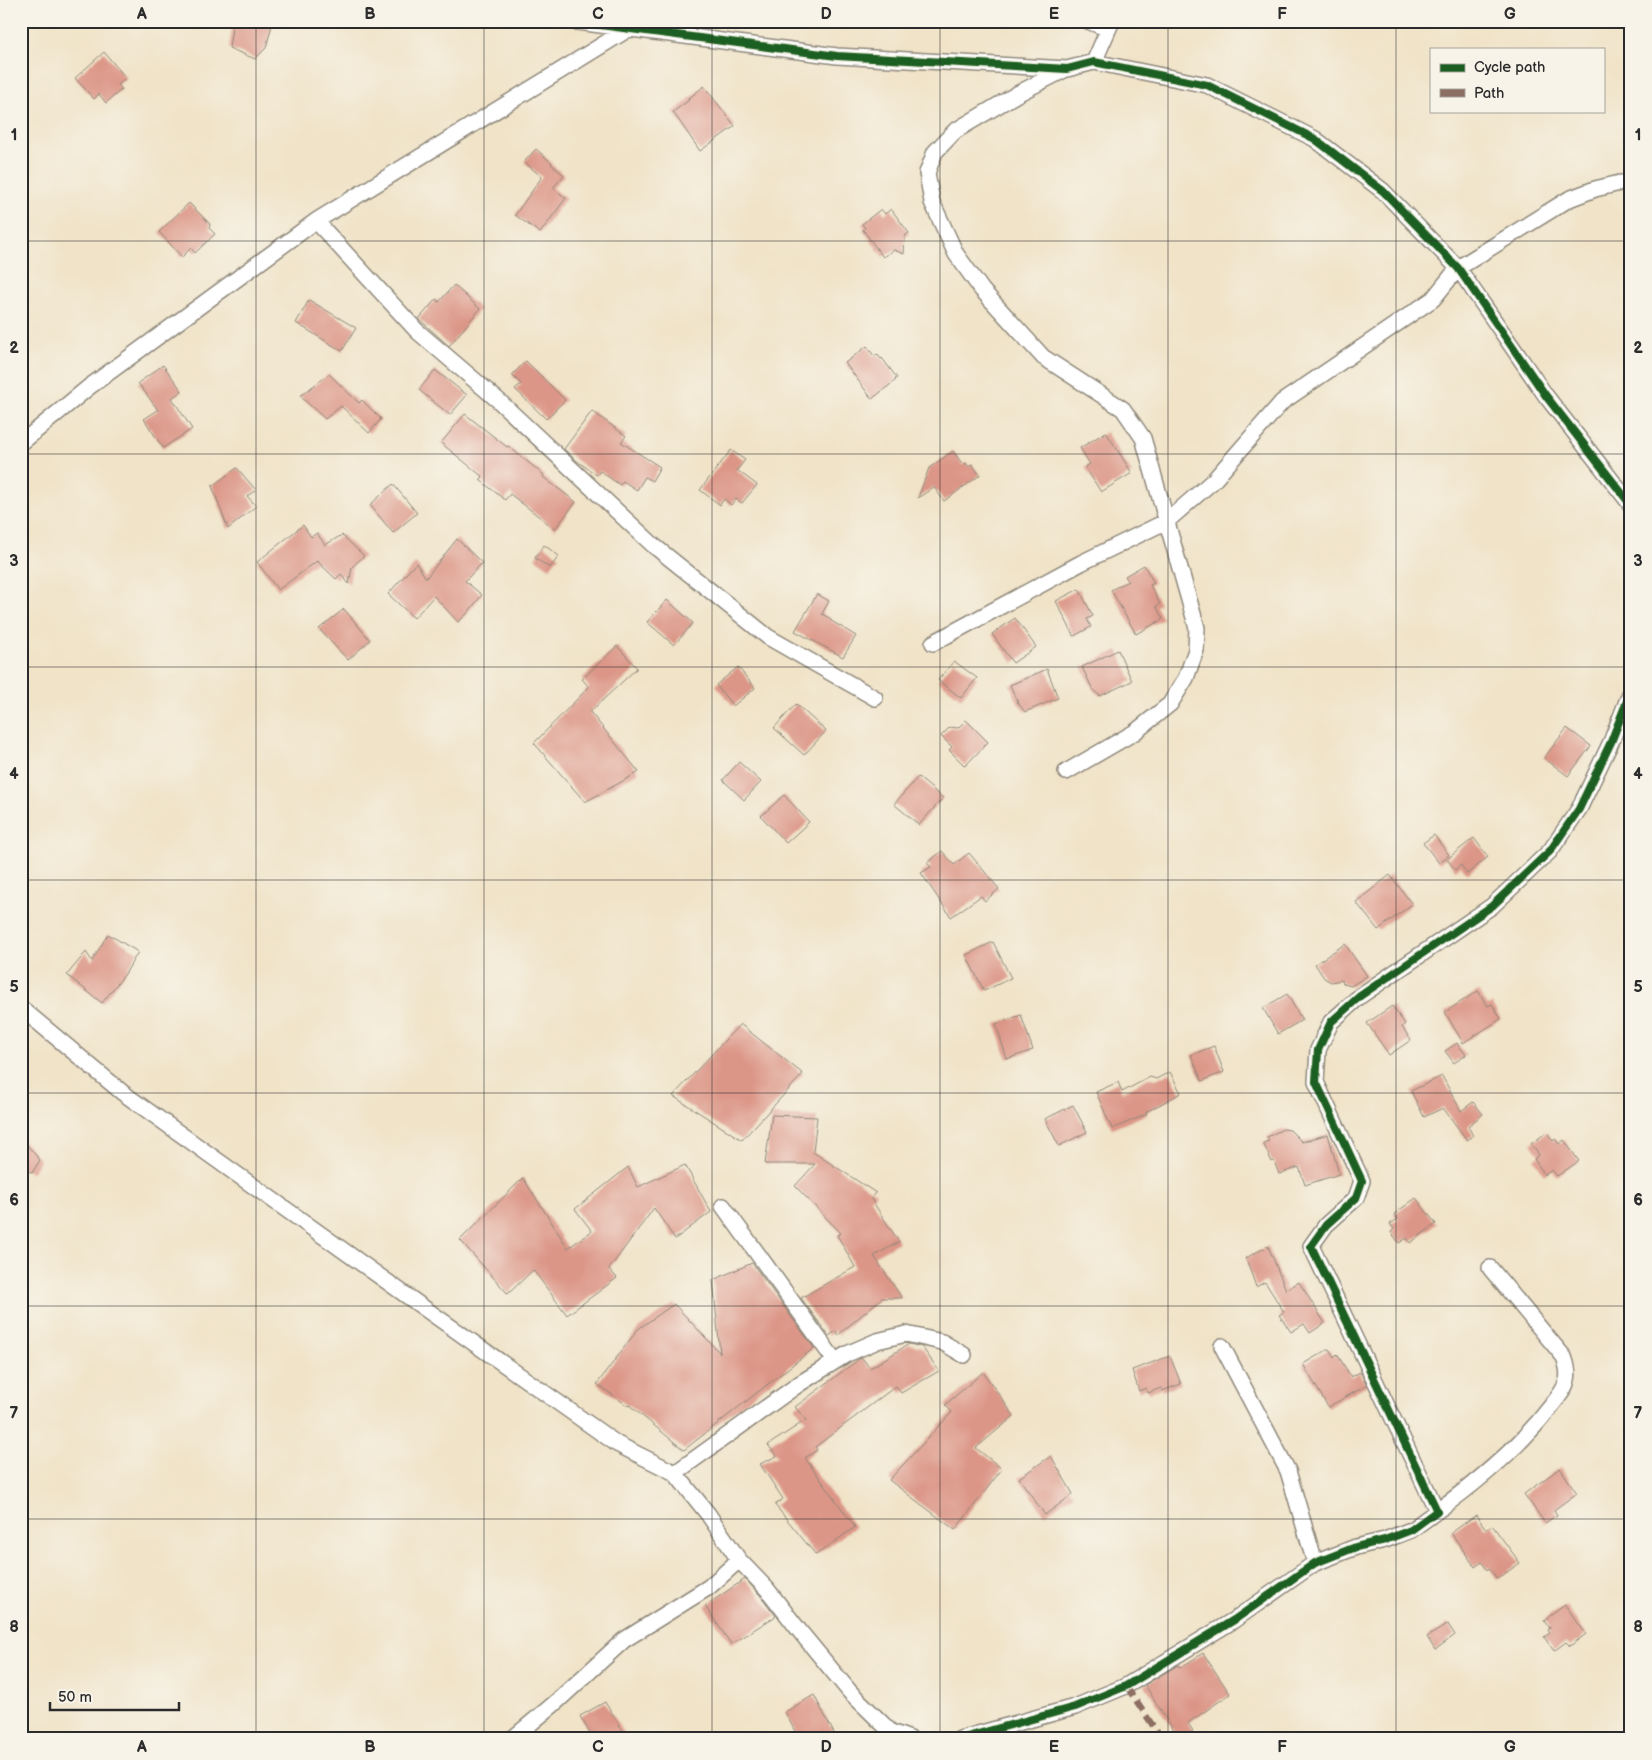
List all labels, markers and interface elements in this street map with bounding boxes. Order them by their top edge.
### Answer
text: A [136,5,147,24]
text: B [364,5,376,24]
text: C [592,5,604,24]
text: D [820,5,832,24]
text: E [1049,5,1059,24]
text: F [1277,5,1287,24]
text: G [1504,5,1516,24]
legend [1430,48,1604,112]
text: Cycle path [1474,58,1545,77]
text: Path [1474,84,1504,103]
text: 1 [11,126,17,145]
text: 1 [1635,126,1641,145]
text: 2 [9,339,19,358]
text: 2 [1633,339,1643,358]
text: 3 [9,552,19,571]
text: 3 [1633,552,1643,571]
text: 4 [9,765,19,784]
text: 4 [1633,765,1643,784]
text: 5 [9,978,19,997]
text: 5 [1633,978,1643,997]
text: 6 [9,1191,19,1210]
text: 6 [1633,1191,1643,1210]
text: 7 [10,1404,19,1423]
text: 7 [1634,1404,1643,1423]
text: 8 [9,1618,19,1637]
text: 8 [1633,1618,1643,1637]
scale bar [50,1680,179,1712]
text: 50 m [58,1688,92,1707]
text: A [136,1738,147,1757]
text: B [364,1738,376,1757]
text: C [592,1738,604,1757]
text: D [820,1738,832,1757]
text: E [1049,1738,1059,1757]
text: F [1277,1738,1287,1757]
text: G [1504,1738,1516,1757]

